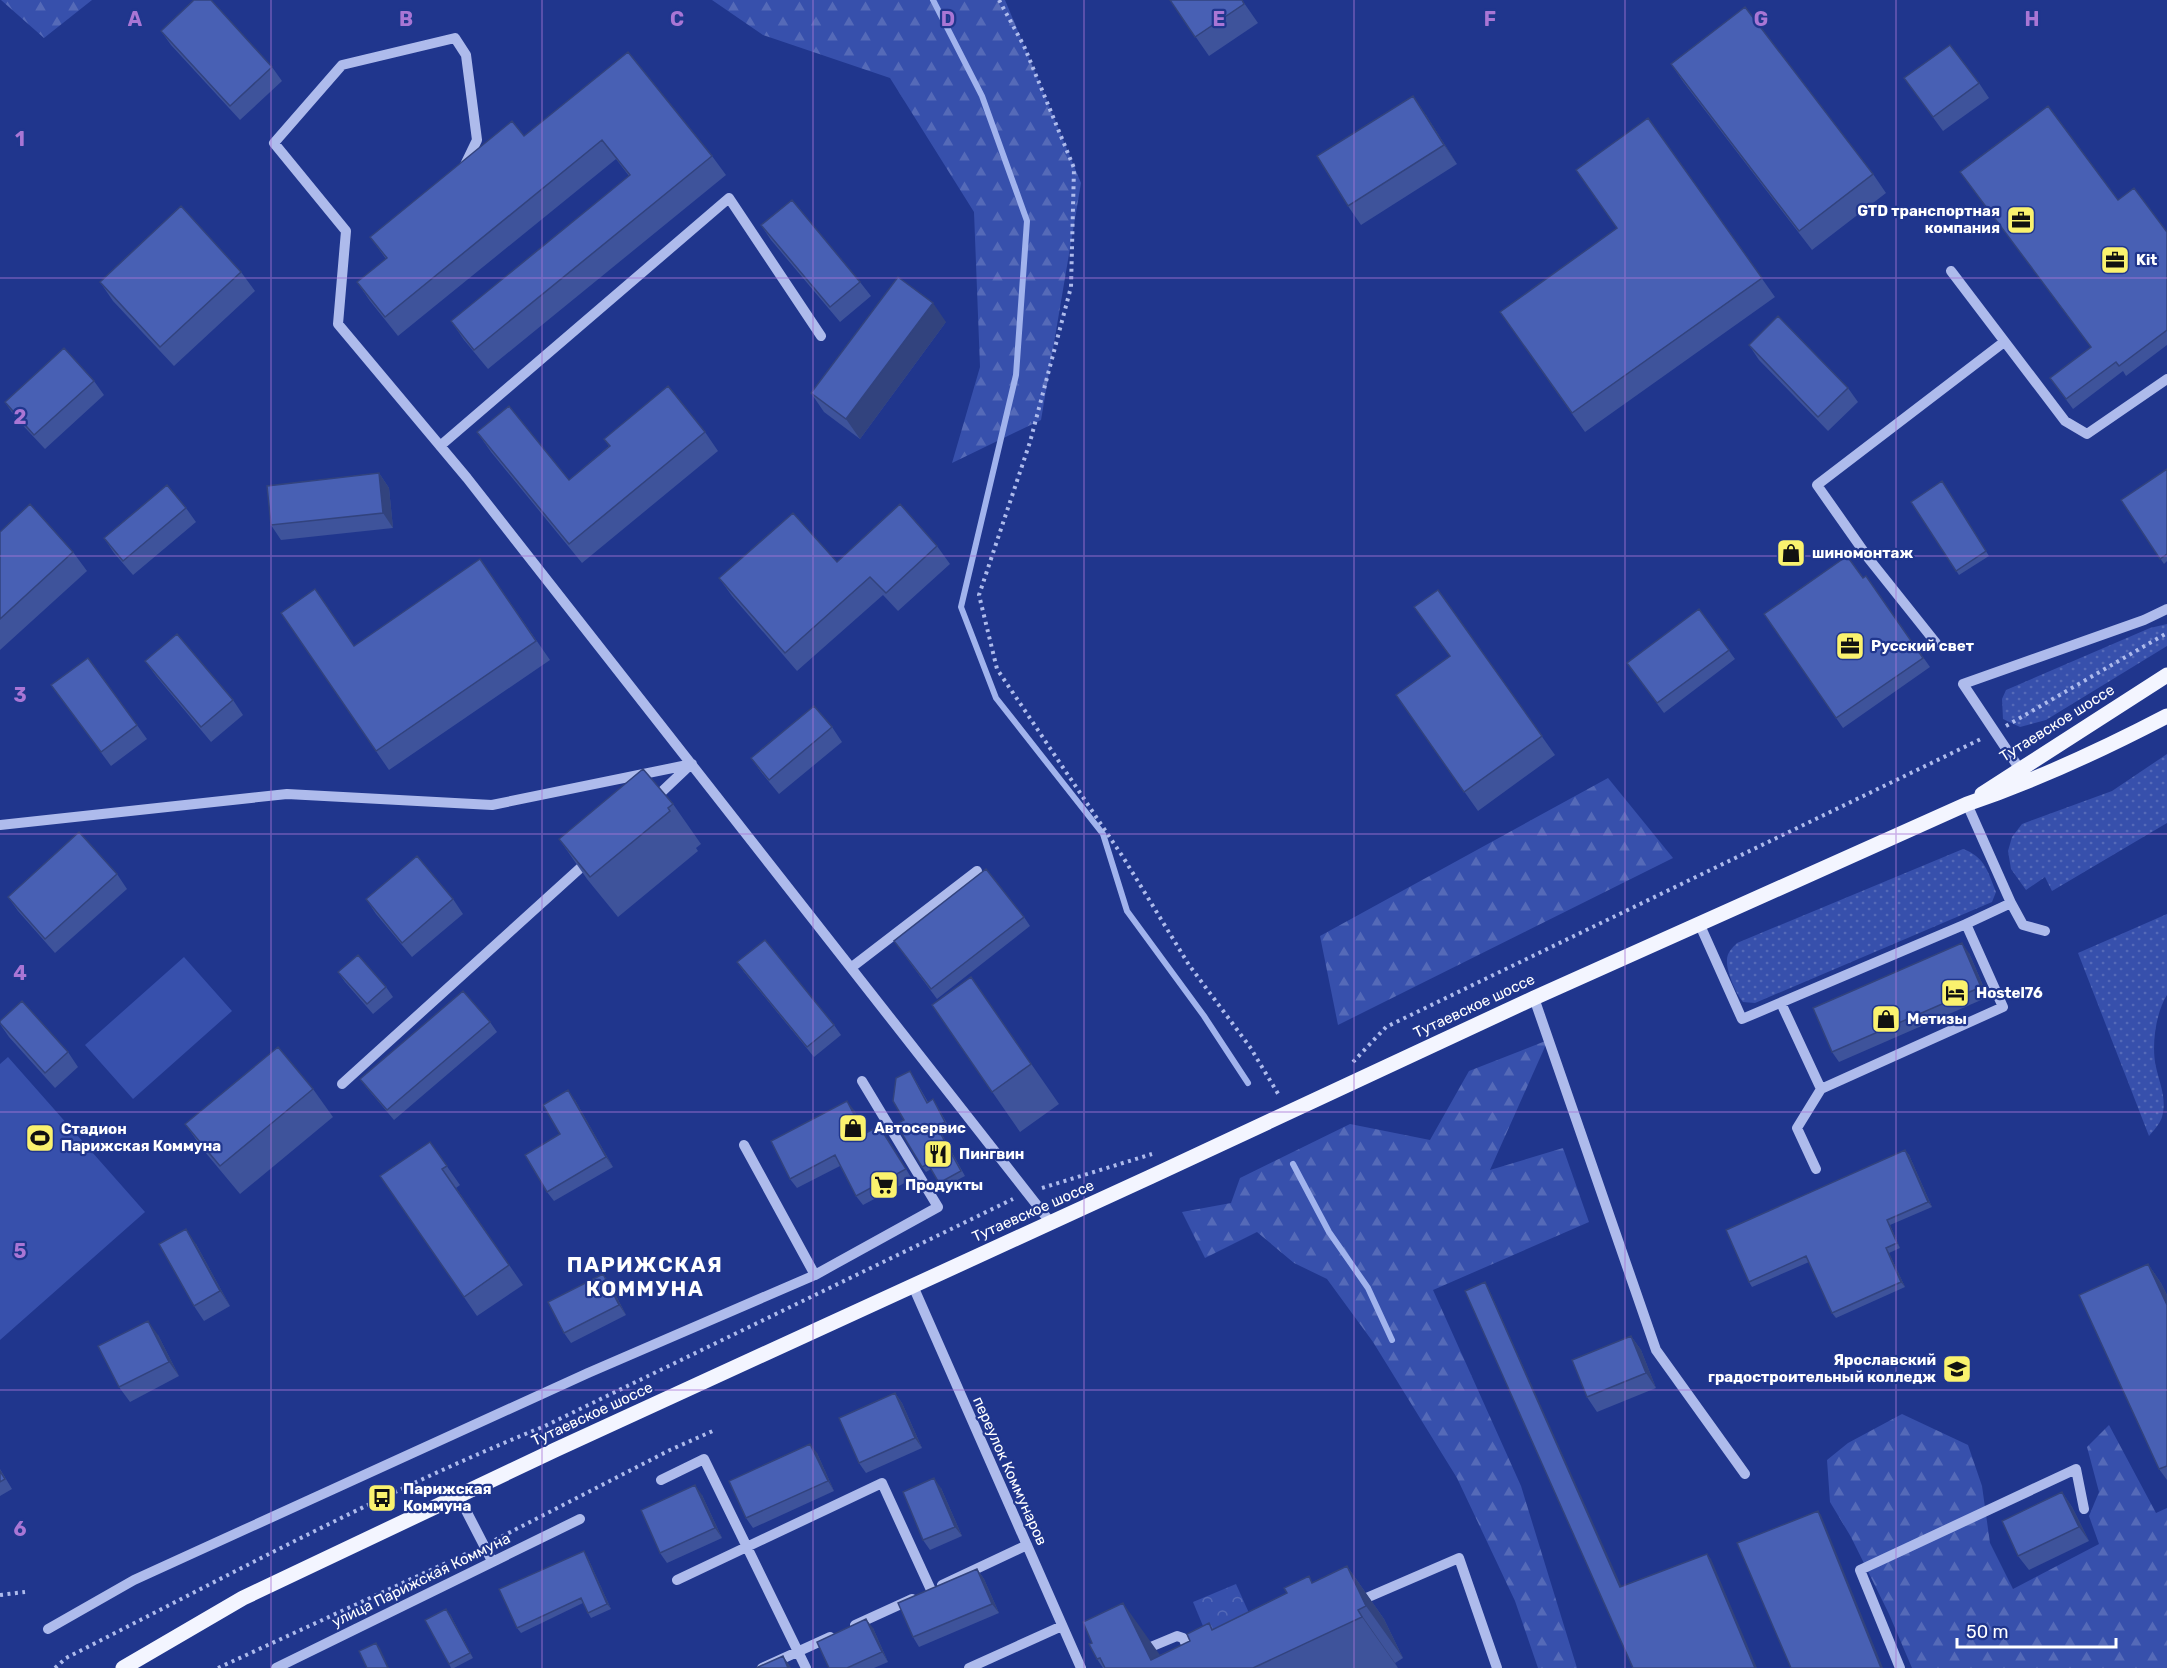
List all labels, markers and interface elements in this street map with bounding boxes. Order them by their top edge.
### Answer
text: A [128,7,143,31]
text: B [399,7,413,31]
text: C [670,7,684,31]
text: D [941,7,955,31]
text: E [1213,7,1225,31]
text: F [1484,7,1496,31]
text: G [1754,7,1768,31]
text: H [2025,7,2039,31]
text: 1 [15,127,25,151]
place label: GTD транспортная компания [1857,202,2000,237]
office icon: GTD транспортная компания [2005,204,2037,236]
office icon: Kit [2099,244,2131,276]
place label: Kit [2136,251,2157,269]
text: 2 [14,405,27,429]
shop icon: шиномонтаж [1775,537,1807,569]
place label: шиномонтаж [1812,544,1913,562]
office icon: Русский свет [1834,630,1866,662]
place label: Русский свет [1871,637,1975,655]
street label: Тутаевское шоссе [1996,680,2118,766]
text: 3 [13,683,27,707]
text: 4 [13,961,27,985]
street label: Тутаевское шоссе [1411,970,1537,1042]
hotel icon: Hostel76 [1939,977,1971,1009]
place label: Hostel76 [1976,984,2043,1002]
shop icon: Метизы [1870,1003,1902,1035]
place label: Метизы [1907,1010,1967,1028]
shop icon: Автосервис [837,1112,869,1144]
place label: Автосервис [874,1119,966,1137]
place label: Стадион Парижская Коммуна [61,1120,221,1155]
sports icon: Стадион Парижская Коммуна [24,1122,56,1154]
restaurant icon: Пингвин [922,1138,954,1170]
place label: Пингвин [959,1145,1024,1163]
supermarket icon: Продукты [868,1169,900,1201]
place label: Продукты [905,1176,983,1194]
street label: Тутаевское шоссе [969,1176,1097,1246]
text: 5 [14,1239,27,1263]
district label: ПАРИЖСКАЯ КОММУНА [567,1252,723,1301]
place label: Ярославский градостроительный колледж [1708,1351,1936,1386]
school or university icon: Ярославский градостроительный колледж [1941,1353,1973,1385]
street label: Тутаевское шоссе [529,1378,655,1450]
street label: переулок Коммунаров [969,1394,1051,1548]
place label: Парижская Коммуна [403,1480,492,1515]
bus stop icon: Парижская Коммуна [366,1482,398,1514]
text: 6 [13,1517,27,1541]
street label: улица Парижская Коммуна [329,1529,513,1631]
scale bar [1957,1611,2116,1649]
text: 50 m [1966,1621,2009,1643]

